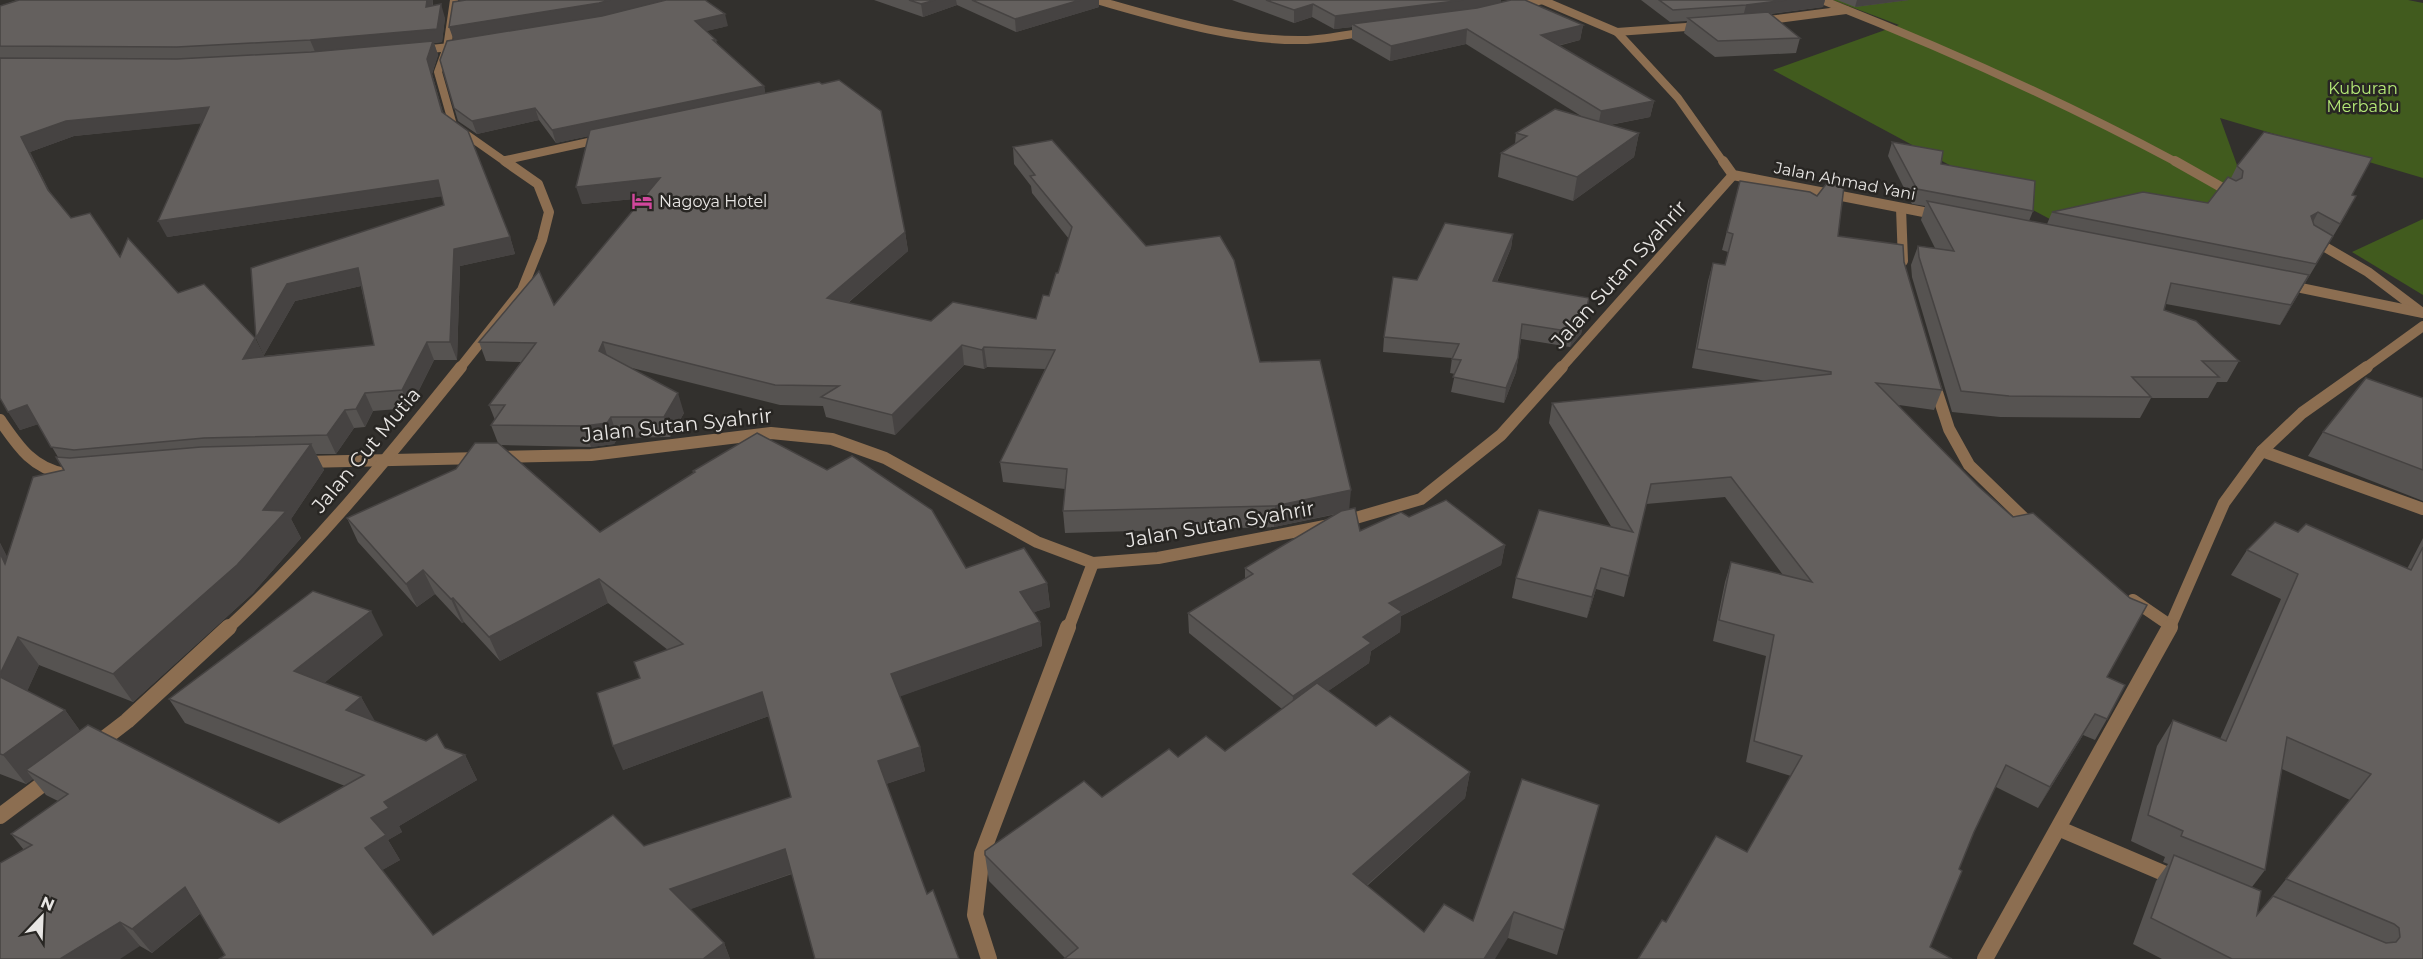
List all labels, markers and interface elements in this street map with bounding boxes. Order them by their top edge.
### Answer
park label: Kuburan Merbabu [2326,79,2400,116]
street label: Jalan Ahmad Yani [1772,158,1917,204]
hotel icon: Nagoya Hotel [630,189,654,213]
place label: Nagoya Hotel [659,192,767,211]
street label: Jalan Sutan Syahrir [1545,195,1692,354]
street label: Jalan Cut Mutia [306,382,425,518]
street label: Jalan Sutan Syahrir [580,403,773,447]
street label: Jalan Sutan Syahrir [1123,496,1316,553]
north arrow [12,887,72,947]
text: N [38,892,57,915]

